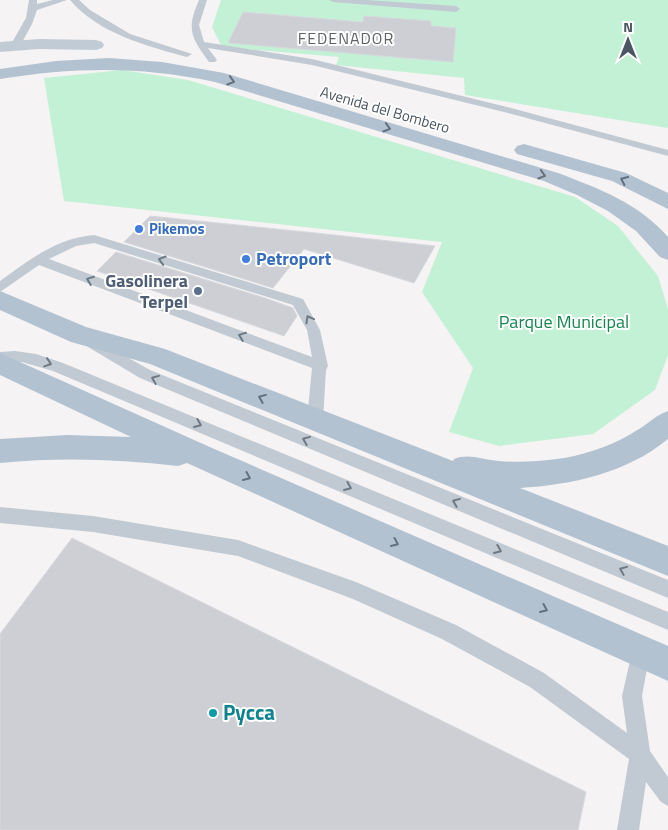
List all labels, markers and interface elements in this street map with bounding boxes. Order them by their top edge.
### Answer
north arrow [603,15,653,65]
text: N [623,16,633,37]
district label: FEDENADOR [298,26,394,50]
one-way arrow [226,76,235,86]
street label: Avenida del Bombero [318,80,453,139]
one-way arrow [382,123,390,133]
one-way arrow [538,169,546,179]
one-way arrow [620,176,629,186]
place label: Pikemos [149,217,205,240]
marker: Pikemos [133,223,145,235]
place label: Petroport [256,245,332,272]
marker: Petroport [240,253,252,265]
one-way arrow [159,255,167,265]
place label: Gasolinera Terpel [105,267,188,315]
one-way arrow [86,275,95,286]
marker: Gasolinera Terpel [192,285,204,297]
park label: Parque Municipal [499,308,629,335]
one-way arrow [306,315,316,324]
one-way arrow [238,332,247,343]
one-way arrow [43,357,51,367]
one-way arrow [152,375,160,385]
one-way arrow [258,394,266,404]
one-way arrow [193,417,202,428]
one-way arrow [302,436,311,447]
one-way arrow [242,470,251,481]
one-way arrow [343,480,352,491]
one-way arrow [452,498,461,508]
one-way arrow [390,536,399,547]
one-way arrow [493,543,502,554]
one-way arrow [619,566,628,576]
one-way arrow [539,602,548,613]
place label: Pycca [223,696,275,728]
marker: Pycca [207,707,219,719]

